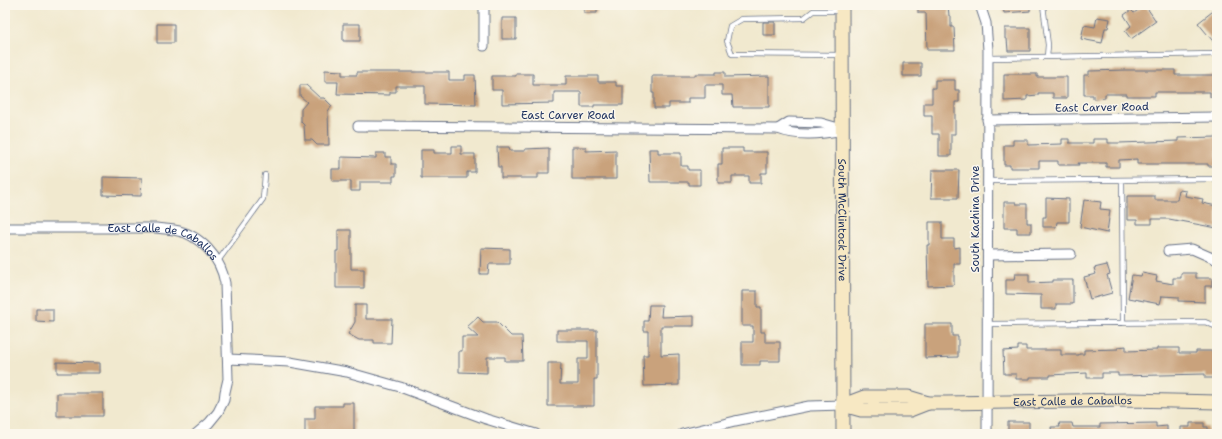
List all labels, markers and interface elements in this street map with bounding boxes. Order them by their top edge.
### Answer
street label: East Carver Road [1055,99,1149,116]
street label: East Carver Road [521,108,615,123]
street label: South McClintock Drive [834,158,850,282]
street label: South Kachina Drive [968,165,983,273]
street label: East Calle de Caballos [107,221,222,264]
street label: East Calle de Caballos [1013,393,1132,410]

